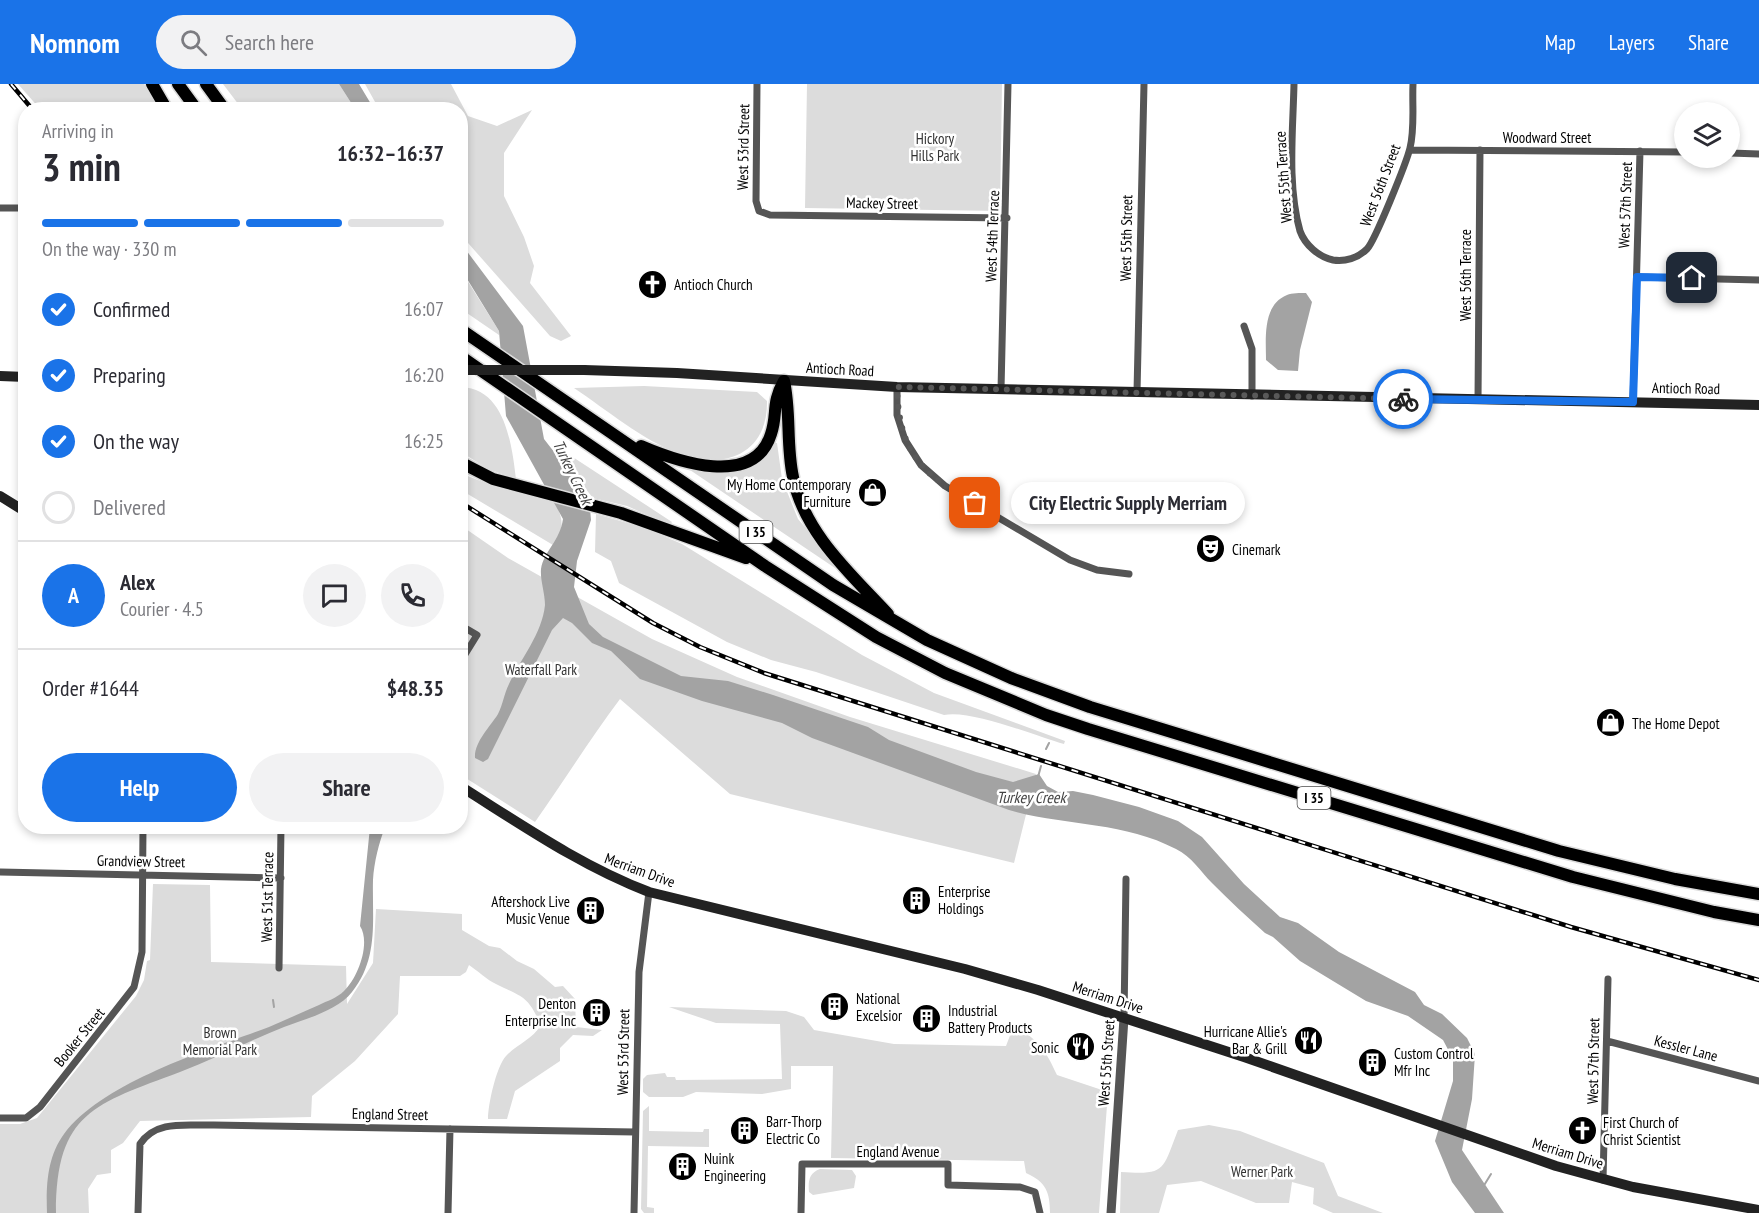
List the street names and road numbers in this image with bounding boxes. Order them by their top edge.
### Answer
street label: West 53rd Street [733,104,753,190]
street label: Woodward Street [1503,128,1591,147]
street label: West 55th Terrace [1270,130,1296,224]
street label: West 56th Street [1356,141,1404,229]
street label: West 57th Street [1614,161,1636,249]
street label: West 54th Terrace [981,190,1003,282]
street label: Mackey Street [846,193,918,213]
street label: West 55th Street [1116,195,1136,281]
street label: West 56th Terrace [1456,229,1475,321]
street label: Antioch Road [805,358,875,380]
street label: Antioch Road [1652,378,1720,398]
road number: I 35 [740,521,772,543]
road number: I 35 [1298,787,1330,809]
street label: Merriam Drive [602,849,678,891]
street label: Grandview Street [97,851,185,871]
street label: West 51st Terrace [257,852,277,942]
street label: Merriam Drive [1070,977,1146,1017]
street label: Booker Street [50,1004,108,1070]
street label: West 53rd Street [613,1009,633,1095]
street label: West 57th Street [1583,1018,1603,1104]
street label: West 55th Street [1094,1019,1118,1107]
street label: Kessler Lane [1652,1030,1720,1066]
street label: England Street [352,1104,428,1124]
street label: Merriam Drive [1530,1133,1606,1173]
street label: England Avenue [857,1142,939,1161]

